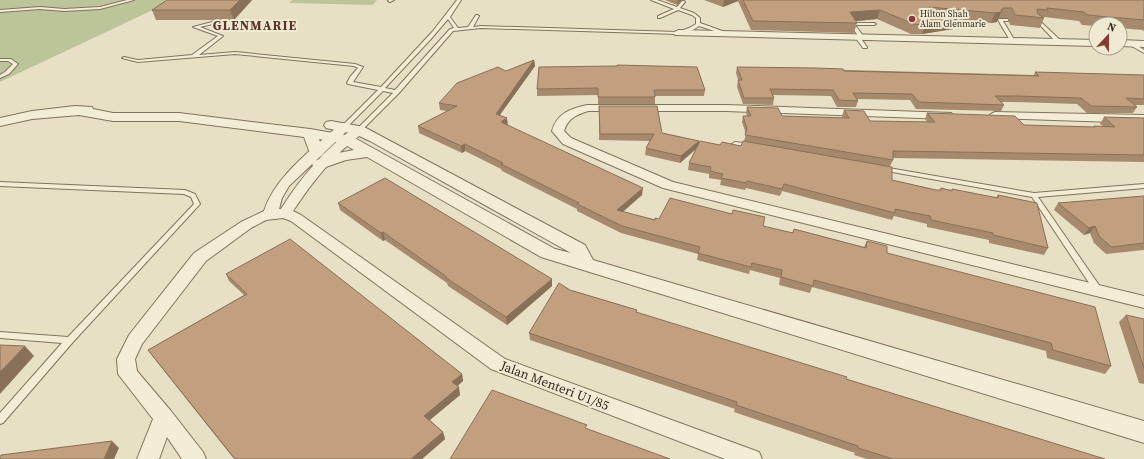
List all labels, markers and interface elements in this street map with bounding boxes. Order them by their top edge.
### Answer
place label: Hilton Shah Alam Glenmarie [920,8,986,30]
marker: Hilton Shah Alam Glenmarie [907,14,917,24]
north arrow [1088,16,1128,56]
district label: GLENMARIE [213,17,297,34]
text: N [1105,19,1118,36]
street label: Jalan Menteri U1/85 [497,357,611,414]

